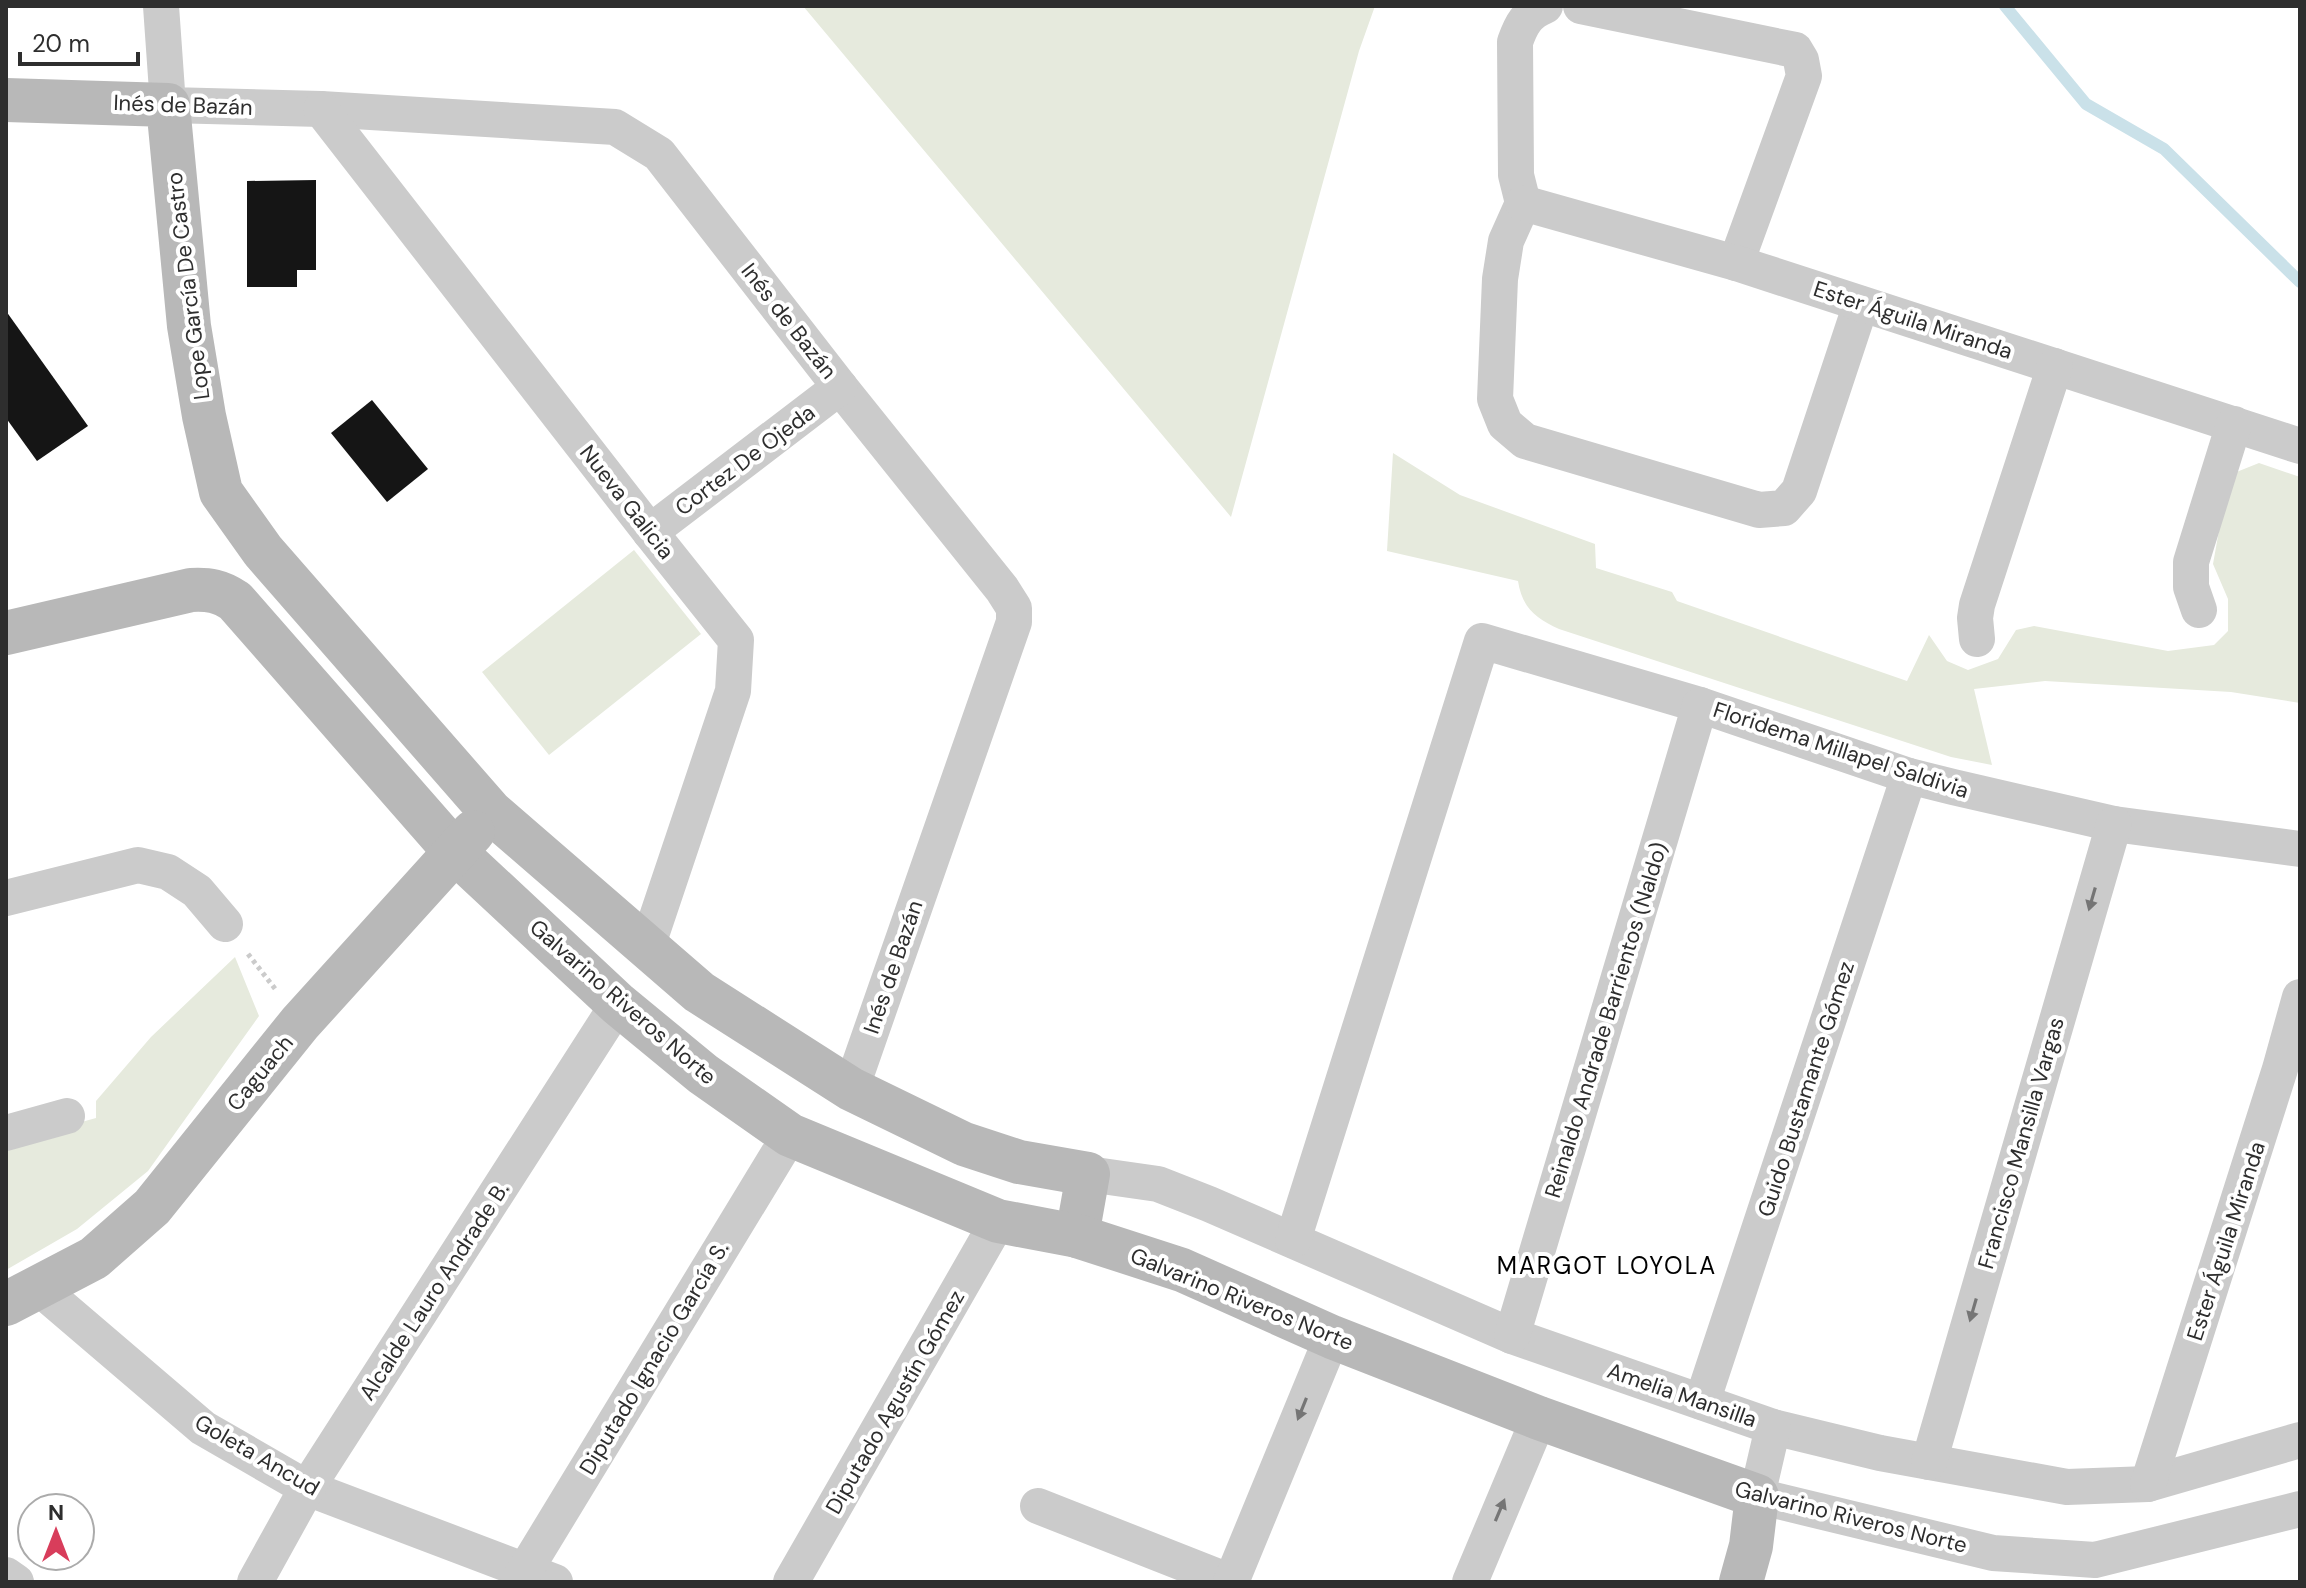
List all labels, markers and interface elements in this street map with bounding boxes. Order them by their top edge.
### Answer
scale bar [20,16,138,66]
text: 20 m [32,28,90,59]
street label: Inés de Bazán [113,88,253,122]
street label: Lope García De Castro [160,171,216,401]
street label: Inés de Bazán [735,257,843,385]
street label: Ester Águila Miranda [1810,274,2016,366]
street label: Cortez De Ojeda [669,398,821,522]
street label: Nueva Galicia [573,439,681,565]
street label: Floridema Millapel Saldivia [1710,695,1972,805]
street label: Reinaldo Andrade Barrientos (Naldo) [1538,839,1674,1201]
one-way arrow [2085,887,2098,911]
street label: Inés de Bazán [857,896,929,1038]
street label: Galvarino Riveros Norte [524,913,722,1091]
street label: Guido Bustamante Gómez [1751,958,1861,1220]
street label: Francisco Mansilla Vargas [1971,1014,2071,1272]
street label: Caguach [220,1029,300,1117]
street label: Ester Águila Miranda [2180,1138,2272,1344]
street label: Alcalde Lauro Andrade B. [352,1176,516,1406]
street label: Diputado Ignacio García S. [573,1236,735,1480]
street label: Galvarino Riveros Norte [1126,1241,1358,1357]
district label: MARGOT LOYOLA [1497,1250,1717,1281]
street label: Diputado Agustín Gómez [819,1285,971,1519]
one-way arrow [1966,1298,1979,1322]
street label: Amelia Mansilla [1604,1356,1760,1434]
one-way arrow [1296,1397,1309,1421]
street label: Goleta Ancud [189,1408,325,1502]
street label: Galvarino Riveros Norte [1732,1474,1970,1560]
north arrow [16,1492,96,1572]
text: N [48,1498,64,1527]
one-way arrow [1493,1498,1506,1522]

